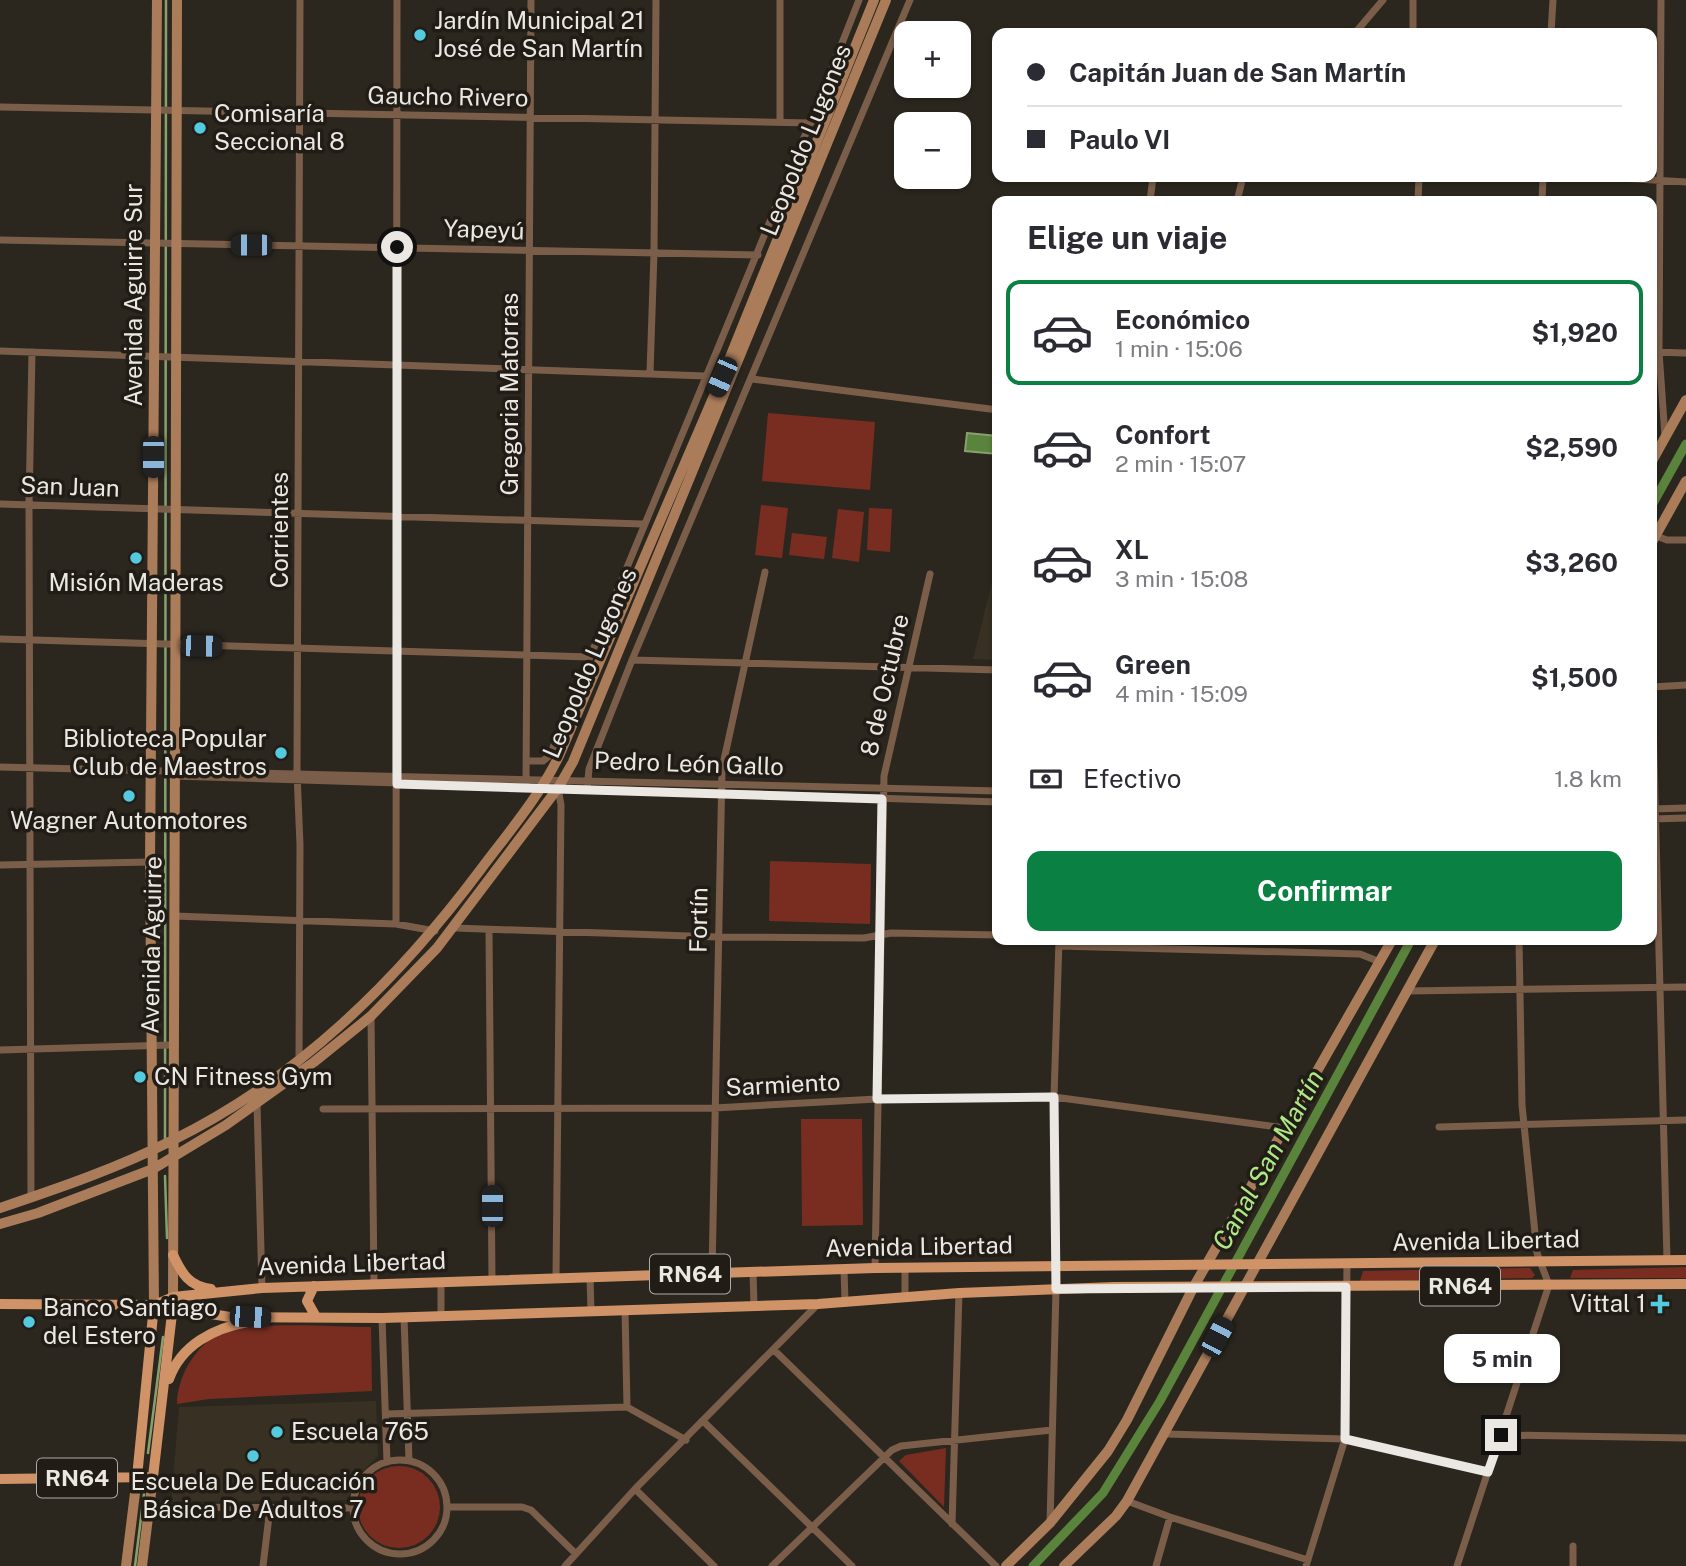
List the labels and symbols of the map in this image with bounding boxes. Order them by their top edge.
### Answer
place label: Jardín Municipal 21 José de San Martín [434,6,645,62]
marker: Jardín Municipal 21 José de San Martín [412,27,428,43]
street label: Leopoldo Lugones [754,40,856,239]
street label: Gaucho Rivero [367,81,529,111]
place label: Comisaría Seccional 8 [214,99,345,155]
marker: Comisaría Seccional 8 [192,120,208,136]
street label: Avenida Aguirre Sur [119,183,147,407]
street label: Yapeyú [443,214,525,244]
route start [381,231,413,263]
car [231,235,273,256]
street label: Gregoria Matorras [495,293,523,495]
car [704,354,741,400]
car [143,436,164,478]
street label: San Juan [20,470,120,502]
street label: Corrientes [265,472,293,588]
marker: Misión Maderas [128,550,144,566]
street label: Leopoldo Lugones [536,563,642,762]
place label: Misión Maderas [48,568,224,596]
street label: 8 de Octubre [854,611,914,759]
car [180,635,223,657]
place label: Biblioteca Popular Club de Maestros [63,724,267,780]
marker: Biblioteca Popular Club de Maestros [273,745,289,761]
street label: Pedro León Gallo [594,746,784,780]
marker: Wagner Automotores [121,788,137,804]
place label: Wagner Automotores [10,806,248,834]
street label: Avenida Aguirre [135,856,167,1034]
street label: Fortín [683,887,713,953]
place label: CN Fitness Gym [154,1062,333,1090]
water label: Canal San Martín [1205,1064,1330,1255]
street label: Sarmiento [725,1067,841,1101]
marker: CN Fitness Gym [132,1069,148,1085]
car [482,1185,503,1227]
street label: Avenida Libertad [1392,1224,1580,1256]
street label: Avenida Libertad [825,1230,1013,1262]
street label: Avenida Libertad [258,1246,446,1280]
road number: RN64 [650,1254,730,1294]
road number: RN64 [1420,1266,1500,1306]
place label: Vittal 1 [1570,1289,1646,1317]
place label: Banco Santiago del Estero [43,1293,218,1349]
marker: Vittal 1 [1652,1296,1668,1312]
car [229,1305,272,1329]
marker: Banco Santiago del Estero [21,1314,37,1330]
car [1198,1314,1237,1360]
callout: 5 min [1443,1334,1559,1382]
place label: Escuela 765 [291,1417,429,1445]
route end [1485,1419,1517,1451]
marker: Escuela 765 [269,1424,285,1440]
marker: Escuela De Educación Básica De Adultos 7 [245,1448,261,1464]
road number: RN64 [37,1458,117,1498]
place label: Escuela De Educación Básica De Adultos 7 [131,1467,375,1523]

